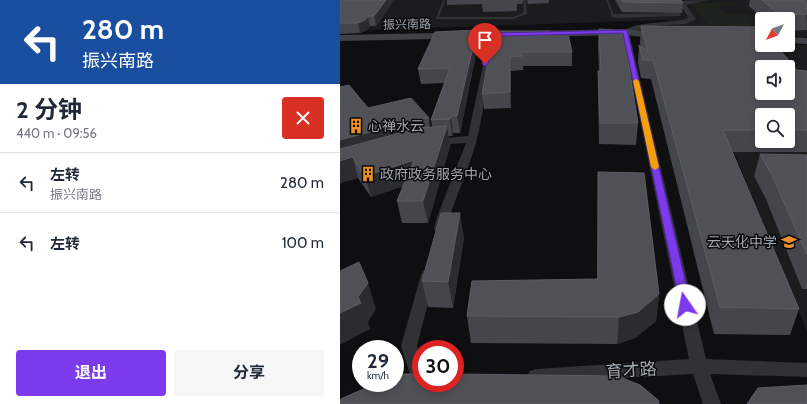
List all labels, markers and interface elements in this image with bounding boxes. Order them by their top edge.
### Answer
text: 280 m [82,12,164,46]
north arrow [755,12,795,52]
map controls [755,12,795,148]
icon: left [16,16,68,68]
street label: 振兴南路 [383,16,431,32]
pin [468,23,502,64]
icon: arrive [474,29,496,51]
text: 振兴南路 [82,50,154,72]
button: sound [755,60,795,100]
text: 2 分钟 [16,95,82,124]
button: close [282,97,324,139]
button: search [755,108,795,148]
building icon: 心禅水云 [347,117,365,135]
place label: 心禅水云 [368,117,424,135]
text: 440 m · 09:56 [16,125,97,141]
building icon: 政府政务服务中心 [359,165,377,183]
place label: 政府政务服务中心 [380,165,492,183]
text: 左转 [50,166,80,184]
icon: left [16,172,38,194]
text: 280 m [280,174,324,192]
text: 振兴南路 [50,186,102,202]
icon: left [16,232,38,254]
place label: 云天化中学 [707,233,777,251]
school or university icon: 云天化中学 [780,233,798,251]
text: 100 m [282,234,324,252]
text: 左转 [50,235,80,253]
position arrow [664,284,706,326]
speed limit sign: 30 [412,340,464,392]
text: 29 [367,349,389,373]
button: 退出 [16,350,166,396]
button: 分享 [174,350,324,396]
street label: 育才路 [605,358,657,382]
text: km/h [367,369,389,382]

